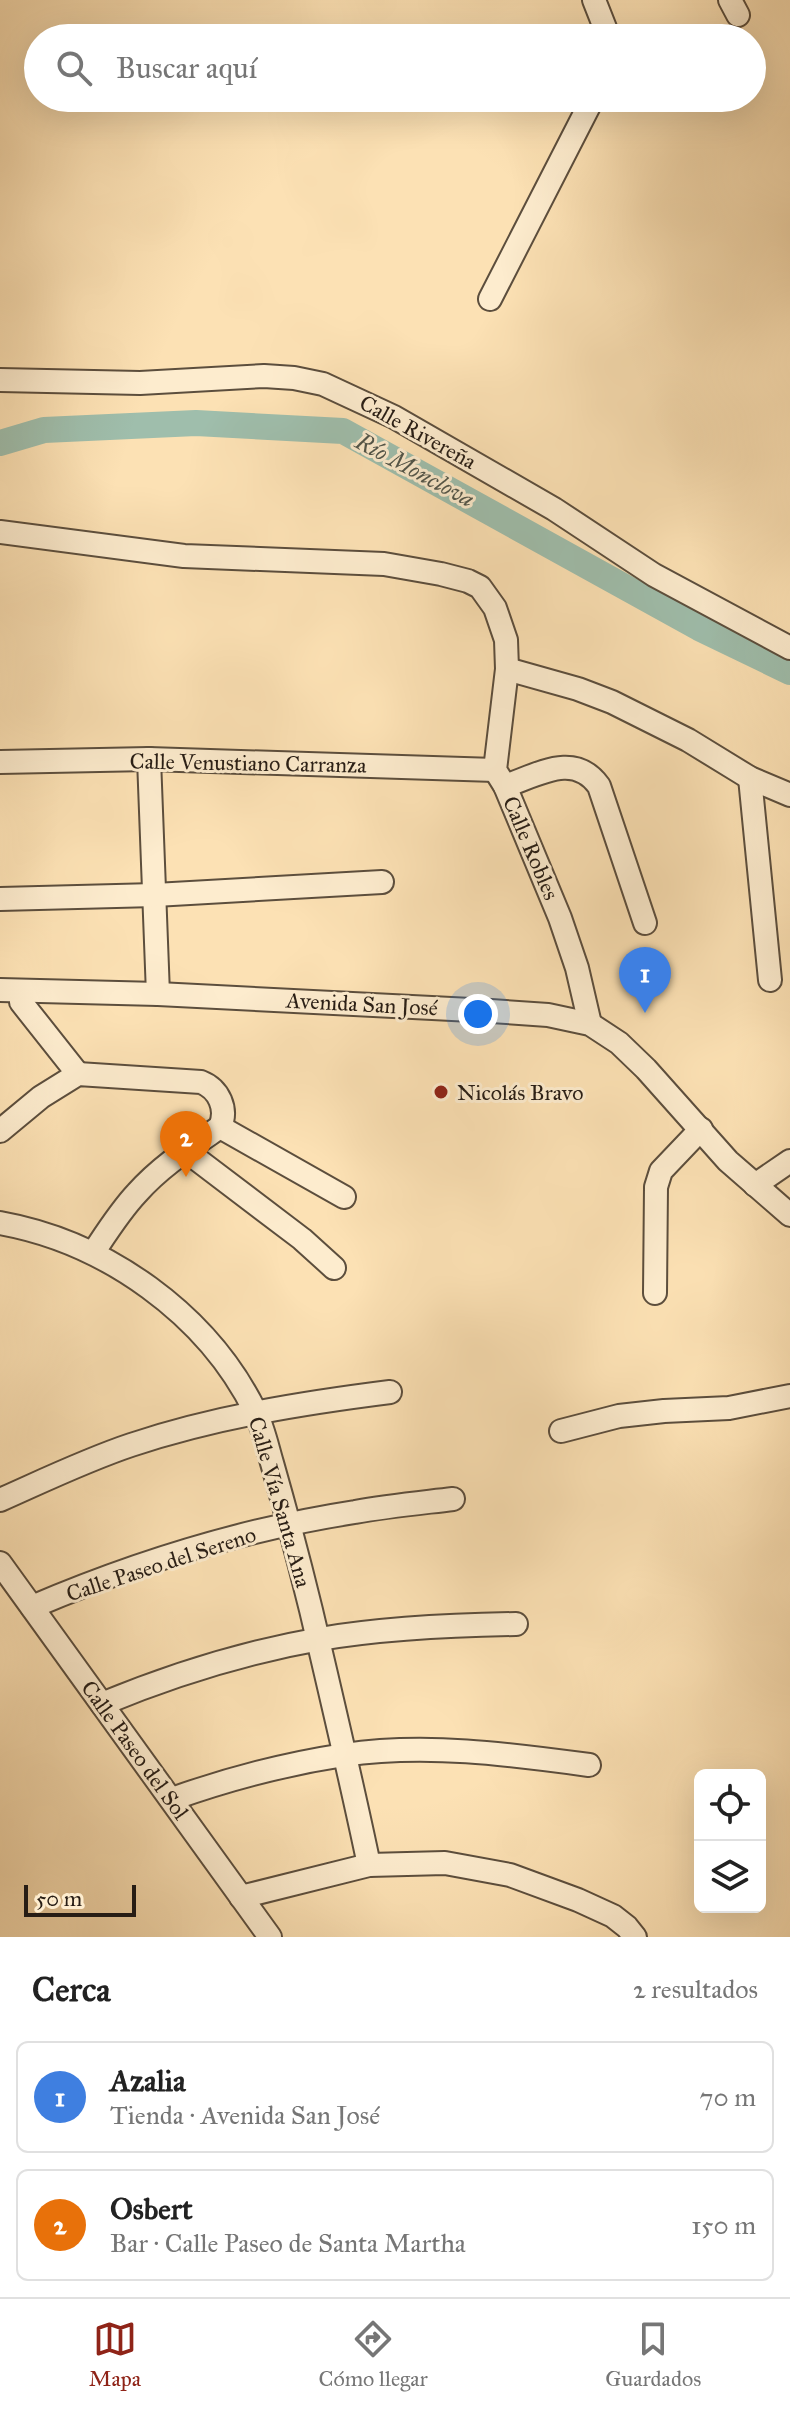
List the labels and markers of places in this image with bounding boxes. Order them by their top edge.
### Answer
pin: 1 [619,947,671,1013]
place label: Nicolás Bravo [457,1079,583,1106]
marker: Nicolás Bravo [432,1083,450,1101]
pin: 2 [160,1111,212,1177]

